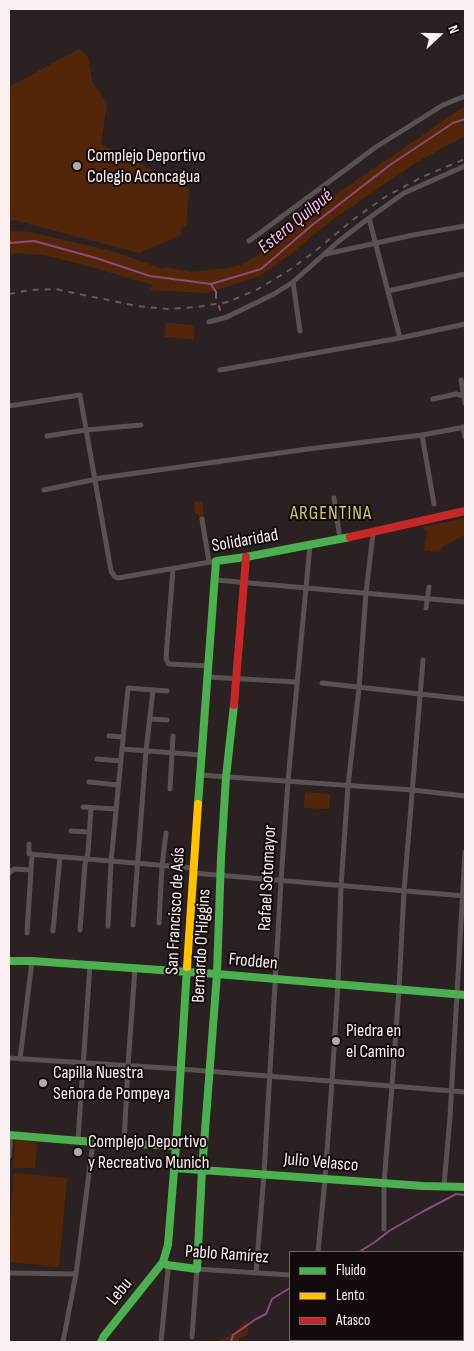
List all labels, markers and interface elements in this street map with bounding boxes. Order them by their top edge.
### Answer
north arrow [414,10,464,60]
text: N [444,23,463,36]
place label: Complejo Deportivo Colegio Aconcagua [87,145,206,188]
marker: Complejo Deportivo Colegio Aconcagua [71,160,83,172]
water label: Estero Quilpué [254,185,338,259]
district label: ARGENTINA [289,503,373,525]
street label: Solidaridad [210,525,280,557]
street label: Rafael Sotomayor [254,824,282,932]
street label: San Francisco de Asís [162,847,190,975]
street label: Bernardo O'Higgins [188,889,216,1003]
street label: Frodden [228,949,278,975]
place label: Piedra en el Camino [346,1020,405,1062]
marker: Piedra en el Camino [330,1035,342,1047]
place label: Capilla Nuestra Señora de Pompeya [53,1062,170,1104]
marker: Capilla Nuestra Señora de Pompeya [37,1077,49,1089]
place label: Complejo Deportivo y Recreativo Munich [88,1131,209,1174]
marker: Complejo Deportivo y Recreativo Munich [72,1146,84,1158]
street label: Julio Velasco [283,1149,359,1177]
street label: Pablo Ramírez [184,1241,270,1269]
legend [289,1251,464,1341]
text: Fluido [336,1261,366,1280]
street label: Lebu [103,1274,137,1310]
text: Lento [336,1286,365,1305]
text: Atasco [336,1311,370,1330]

